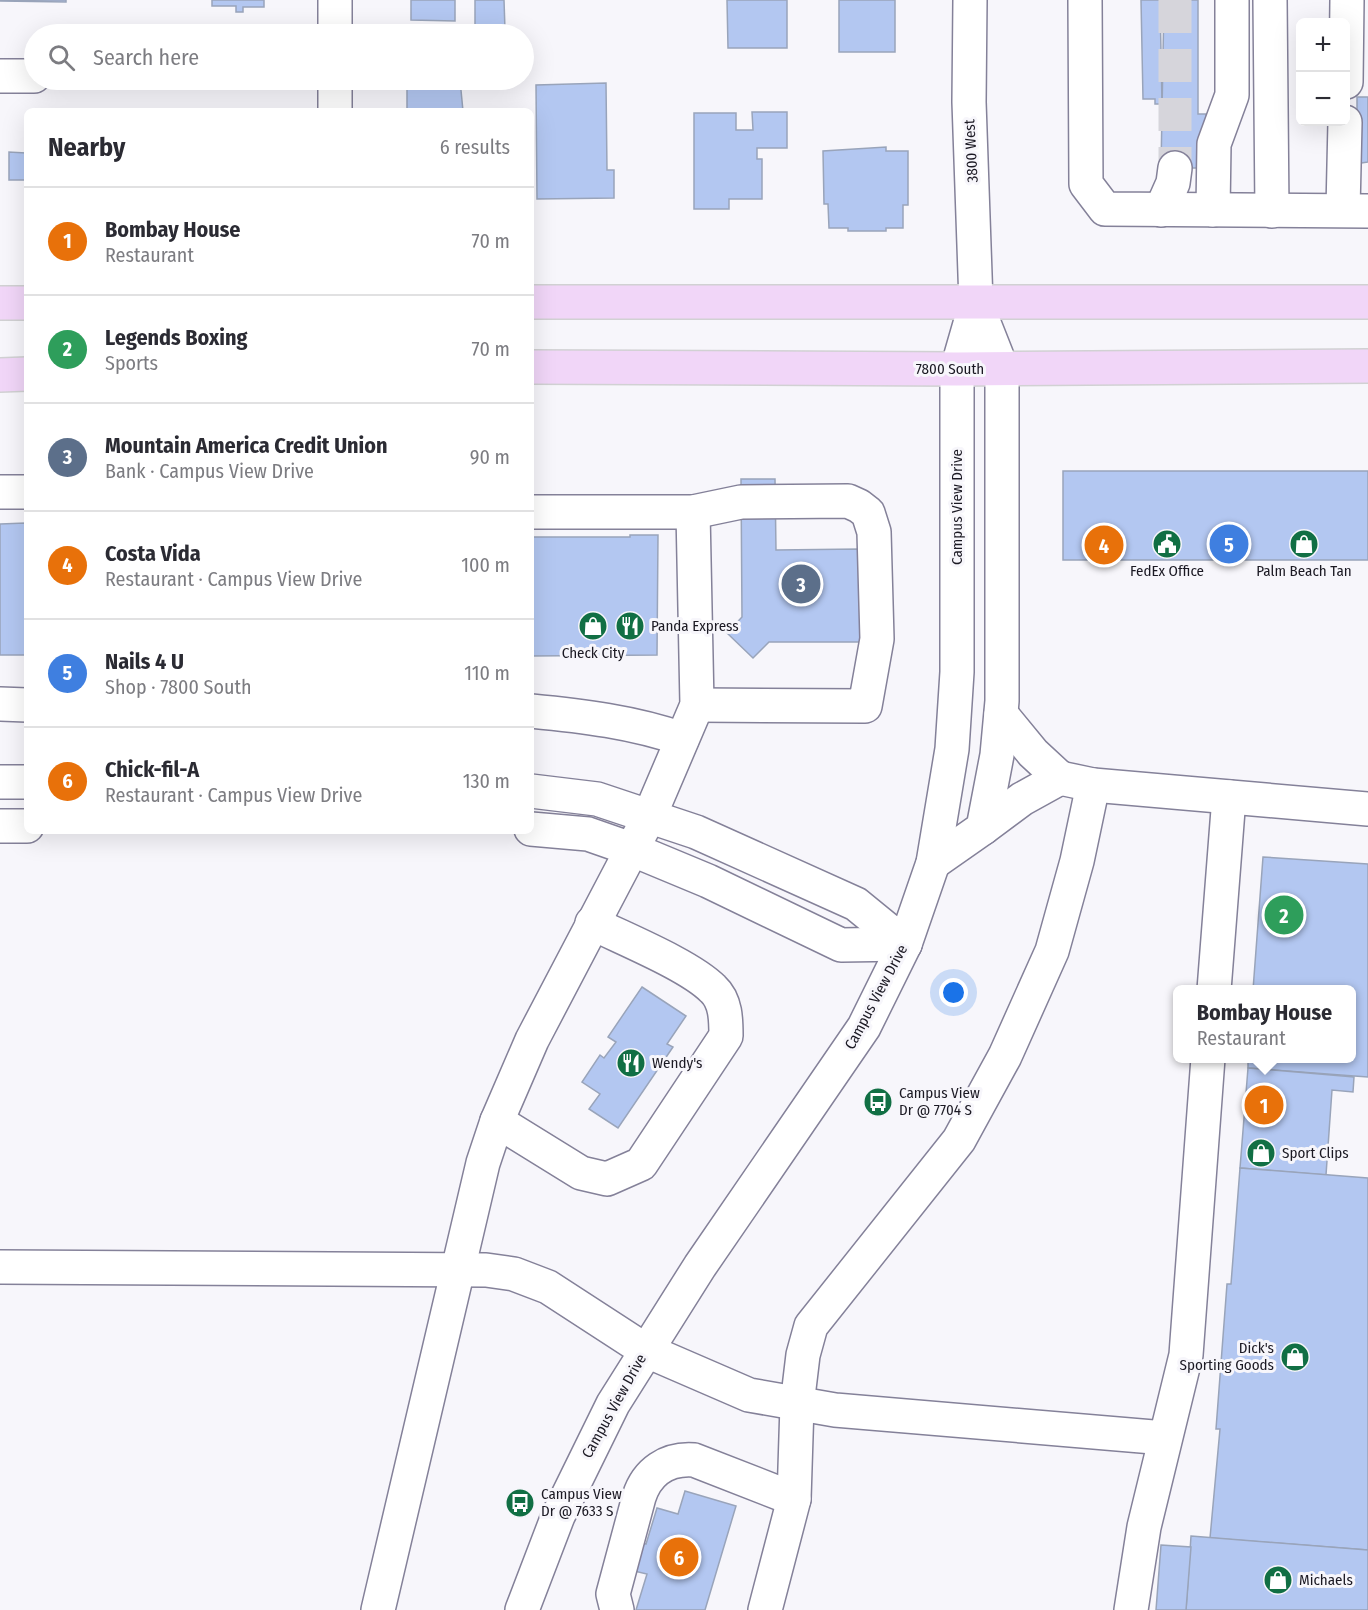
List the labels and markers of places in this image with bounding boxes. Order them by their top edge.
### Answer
pin: 4 [1084,522,1124,568]
pin: 5 [1210,522,1248,566]
public building icon: FedEx Office [1151,528,1183,560]
shop icon: Palm Beach Tan [1288,528,1320,560]
pin: 3 [782,562,820,606]
place label: FedEx Office [1130,562,1204,580]
place label: Palm Beach Tan [1256,562,1352,580]
shop icon: Check City [577,610,609,642]
restaurant icon: Panda Express [614,610,646,642]
place label: Panda Express [651,617,739,635]
place label: Check City [562,644,625,662]
pin: 2 [1264,892,1304,938]
restaurant icon: Wendy's [615,1047,647,1079]
place label: Wendy's [652,1054,702,1072]
pin: 1 [1244,1082,1284,1128]
place label: Campus View Dr @ 7704 S [899,1084,980,1119]
bus stop icon: Campus View Dr @ 7704 S [862,1086,894,1118]
shop icon: Sport Clips [1245,1137,1277,1169]
place label: Sport Clips [1282,1144,1349,1162]
place label: Dick's Sporting Goods [1179,1339,1274,1374]
shop icon: Dick's Sporting Goods [1279,1341,1311,1373]
place label: Campus View Dr @ 7633 S [541,1485,622,1520]
bus stop icon: Campus View Dr @ 7633 S [504,1487,536,1519]
pin: 6 [660,1534,698,1580]
shop icon: Michaels [1262,1564,1294,1596]
place label: Michaels [1299,1571,1353,1589]

